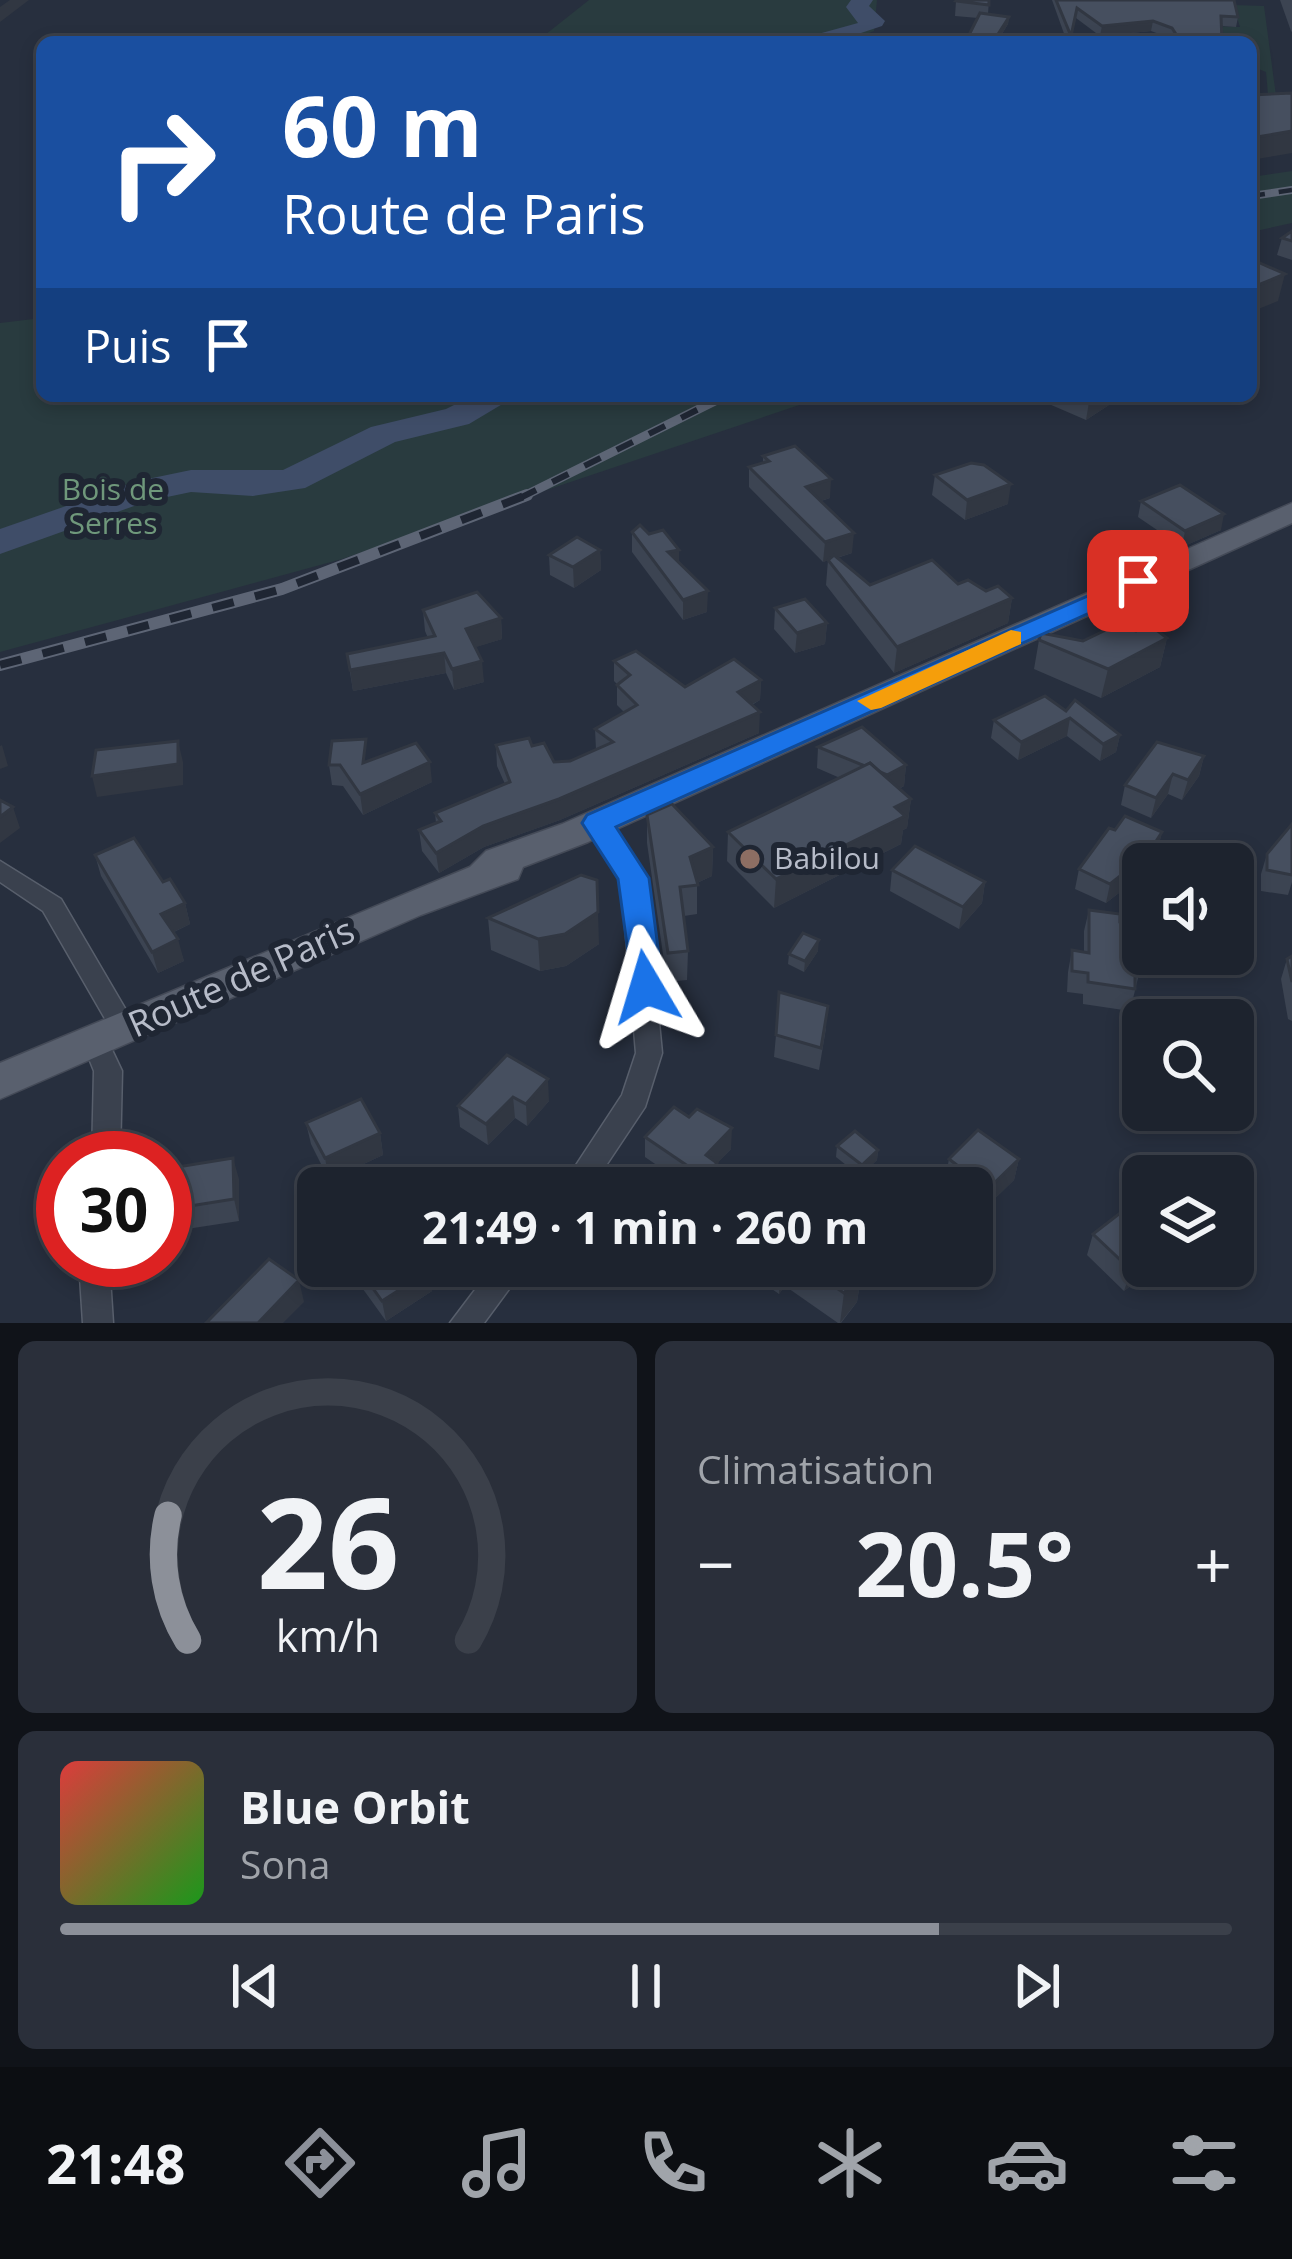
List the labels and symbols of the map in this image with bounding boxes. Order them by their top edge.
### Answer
park label: Bois de Serres [62,468,164,543]
pin [1087,530,1189,632]
place label: Babilou [774,837,880,878]
marker: Babilou [737,846,763,872]
street label: Route de Paris [120,905,362,1048]
position arrow [583,924,709,1050]
speed limit sign: 30 [36,1131,192,1287]

